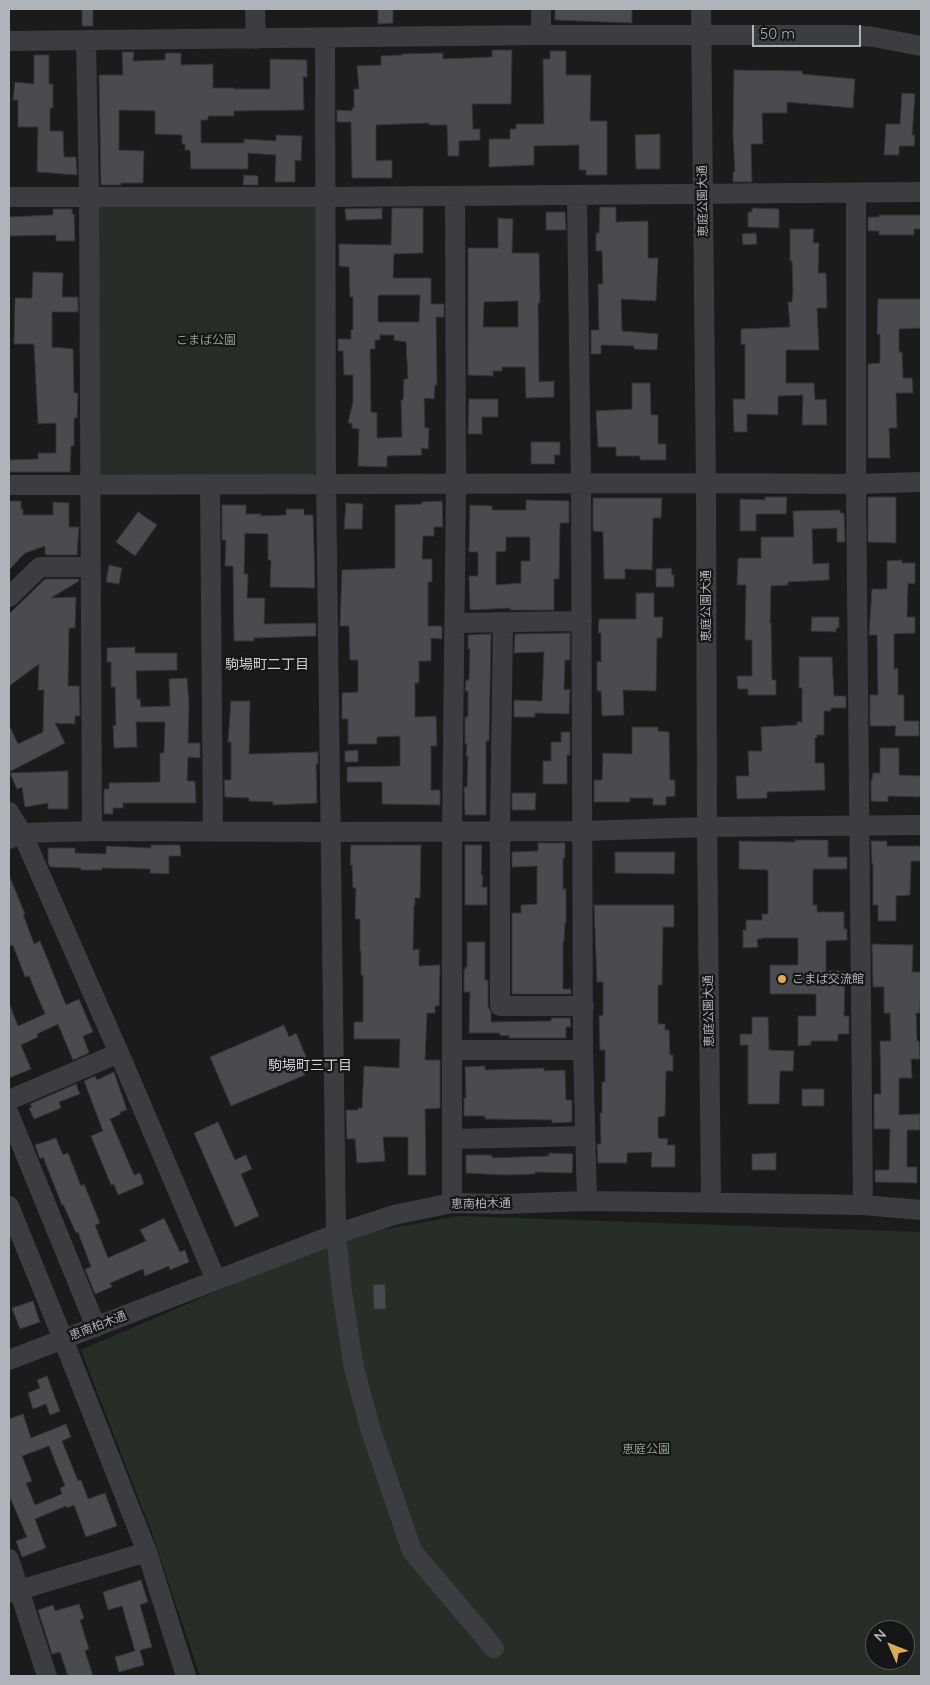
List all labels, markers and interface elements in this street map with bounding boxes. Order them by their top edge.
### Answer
scale bar [755,15,864,47]
text: 50 m [760,24,795,43]
street label: 恵庭公園大通 [695,165,711,237]
park label: こまば公園 [176,333,236,347]
street label: 恵庭公園大通 [699,570,713,642]
district label: 駒場町二丁目 [225,657,309,673]
place label: こまば交流館 [792,972,864,986]
marker: こまば交流館 [776,973,788,985]
street label: 恵庭公園大通 [701,975,717,1047]
district label: 駒場町三丁目 [268,1058,352,1074]
street label: 恵南柏木通 [451,1196,511,1212]
street label: 恵南柏木通 [67,1309,129,1343]
park label: 恵庭公園 [622,1442,670,1456]
north arrow [865,1620,915,1670]
text: N [870,1625,890,1645]

